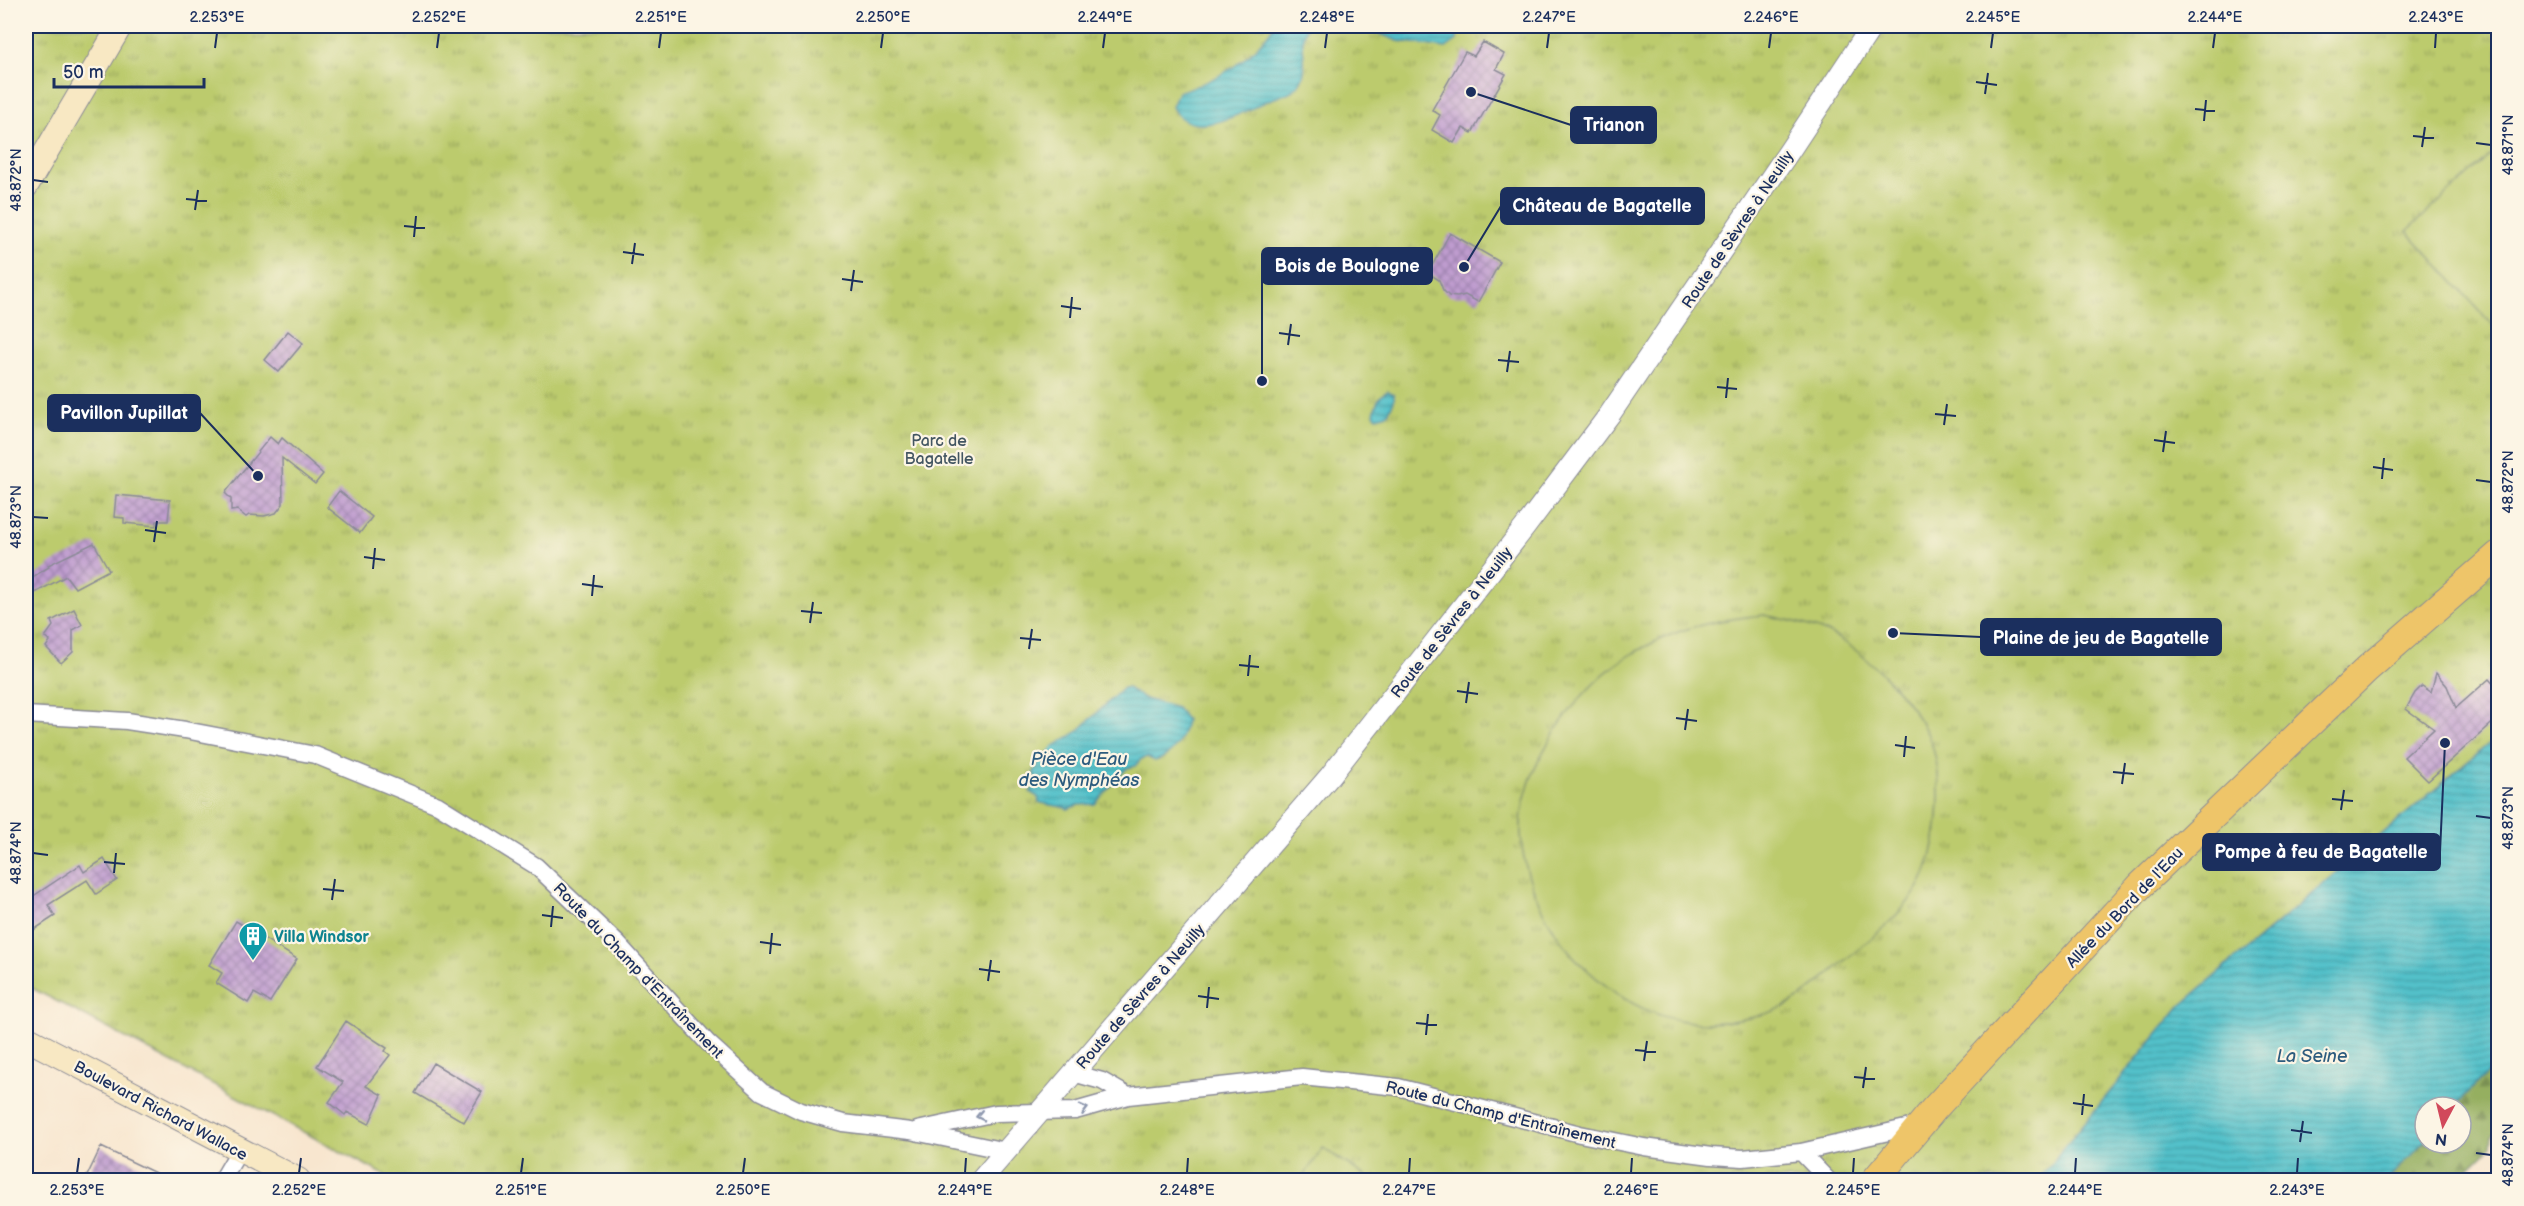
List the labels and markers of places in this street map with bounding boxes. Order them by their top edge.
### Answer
callout: Trianon [1571,107,1656,143]
callout: Château de Bagatelle [1501,188,1704,224]
callout: Bois de Boulogne [1262,248,1432,284]
callout: Pavillon Jupillat [48,395,200,431]
callout: Plaine de jeu de Bagatelle [1981,619,2221,655]
callout: Pompe à feu de Bagatelle [2203,834,2440,870]
building icon: Villa Windsor [237,920,269,962]
place label: Villa Windsor [274,928,370,947]

